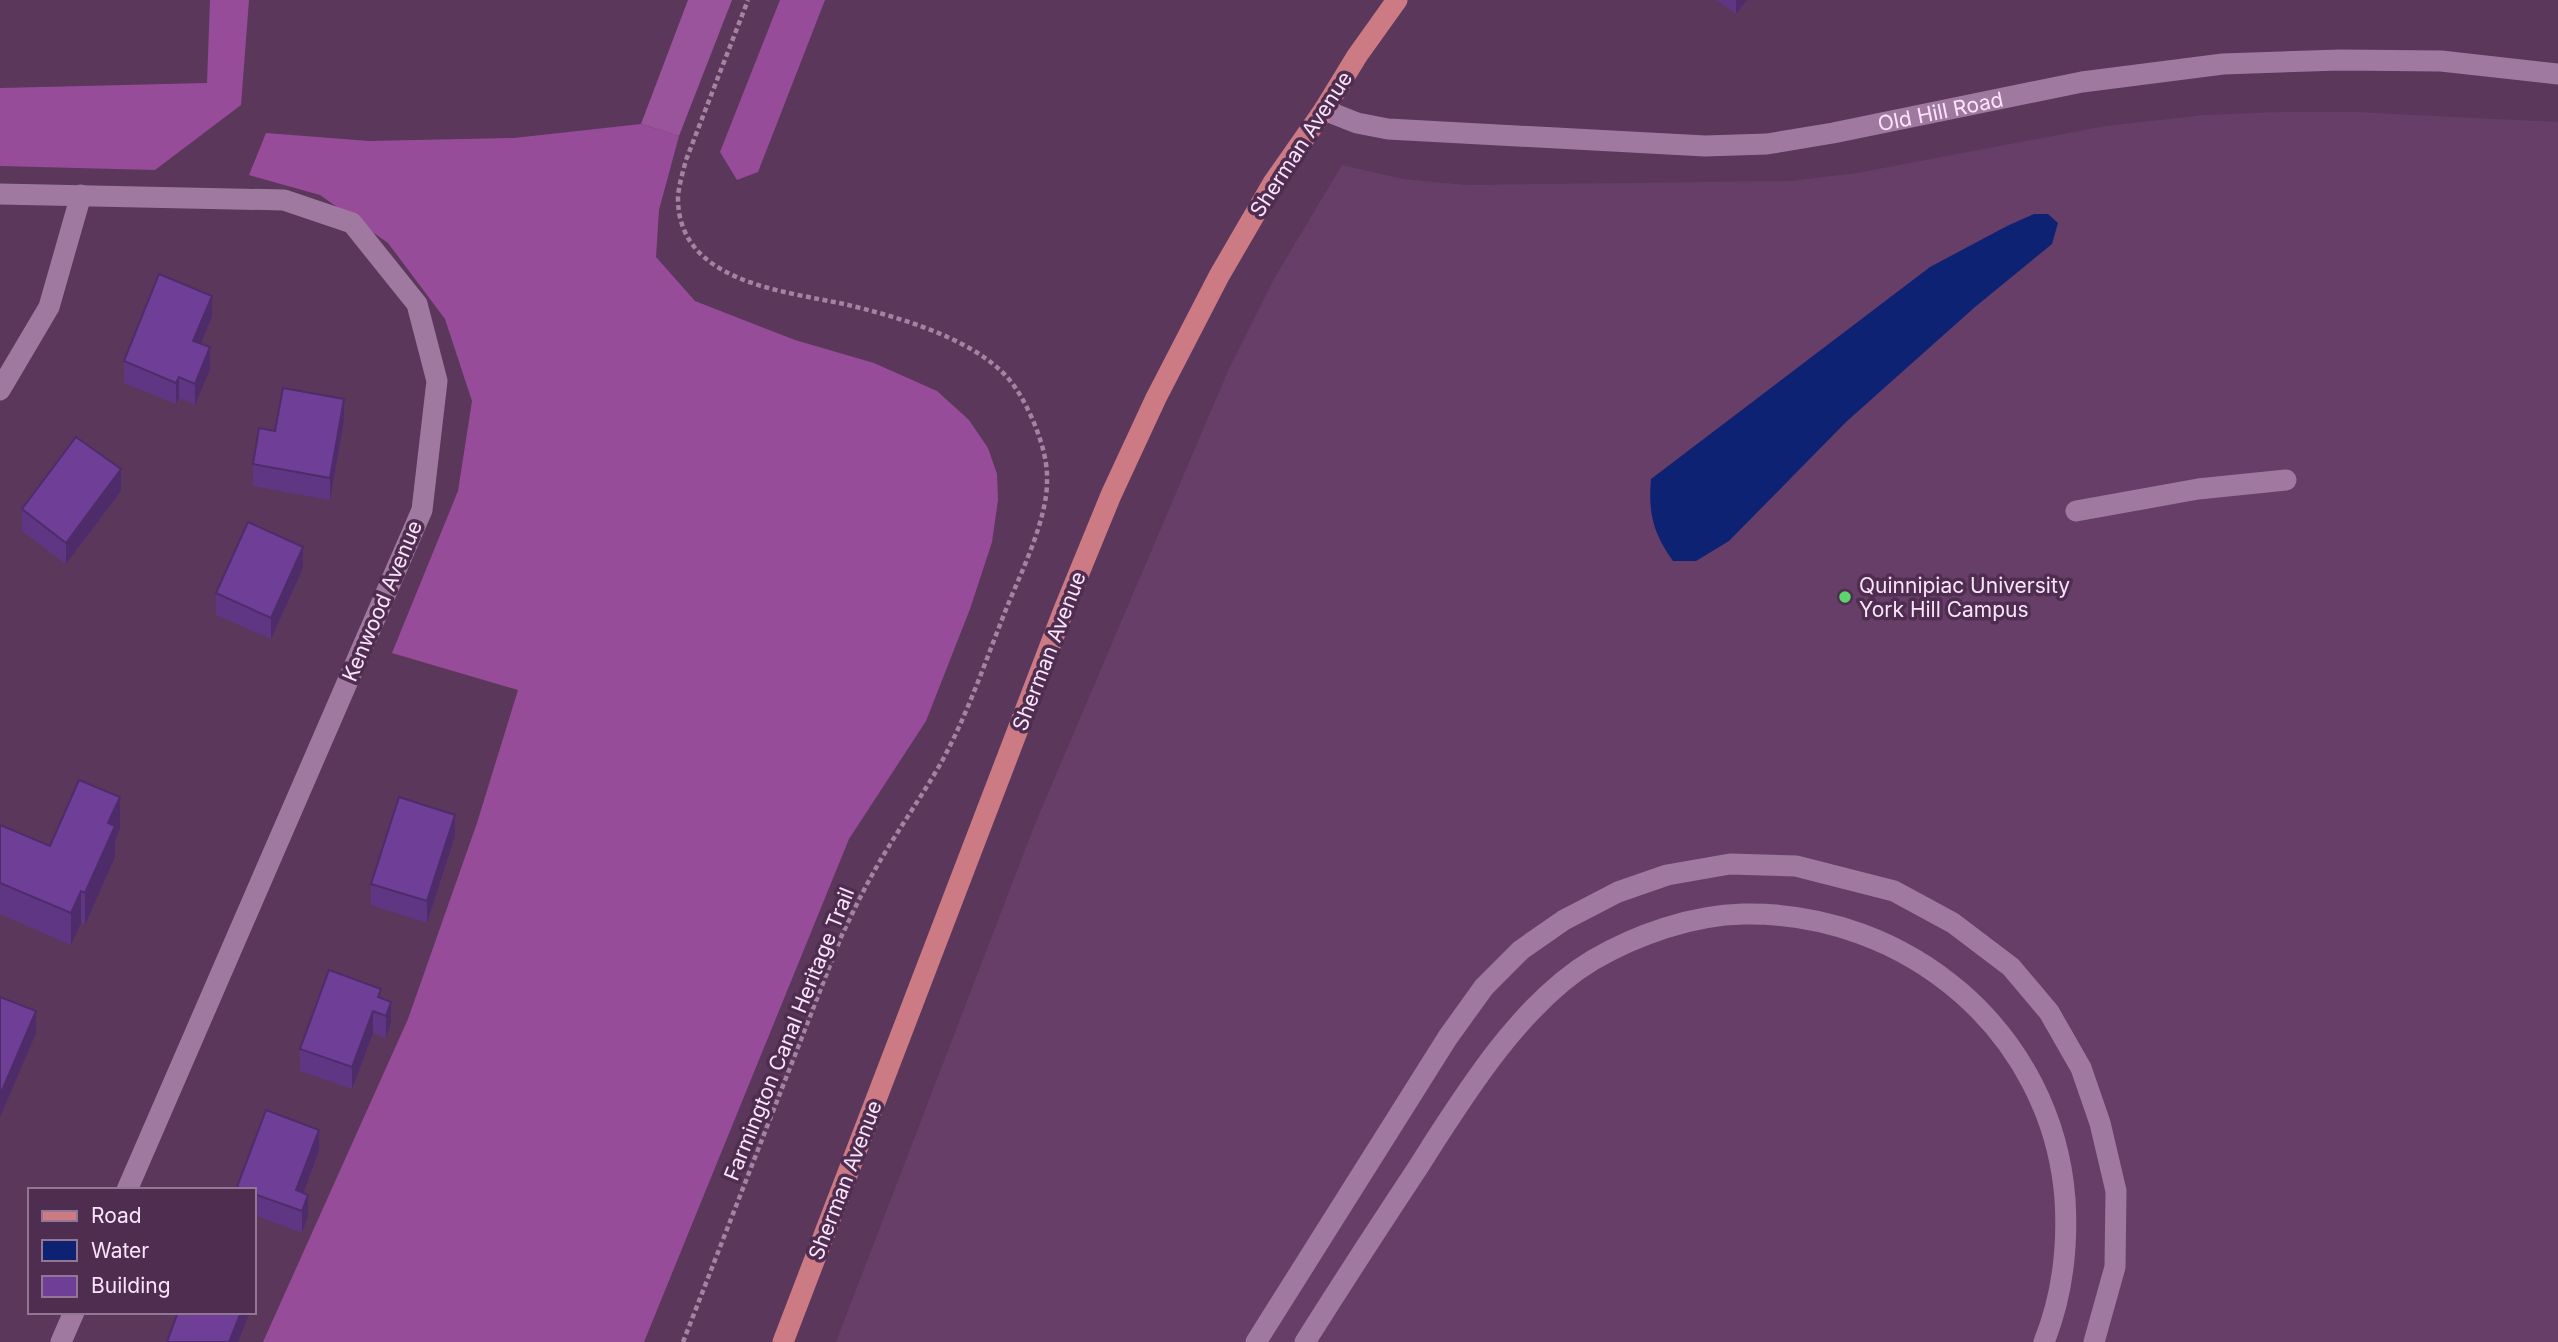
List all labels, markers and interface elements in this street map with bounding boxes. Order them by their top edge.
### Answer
street label: Sherman Avenue [1245,66,1357,222]
street label: Old Hill Road [1875,86,2005,136]
street label: Kenwood Avenue [337,517,427,685]
street label: Sherman Avenue [1007,568,1091,734]
place label: Quinnipiac University York Hill Campus [1859,573,2070,622]
marker: Quinnipiac University York Hill Campus [1837,589,1853,605]
street label: Farmington Canal Heritage Trail [719,884,859,1184]
street label: Sherman Avenue [803,1097,887,1263]
legend [28,1188,256,1314]
text: Road [91,1203,142,1228]
text: Water [91,1238,149,1263]
text: Building [91,1273,171,1298]

